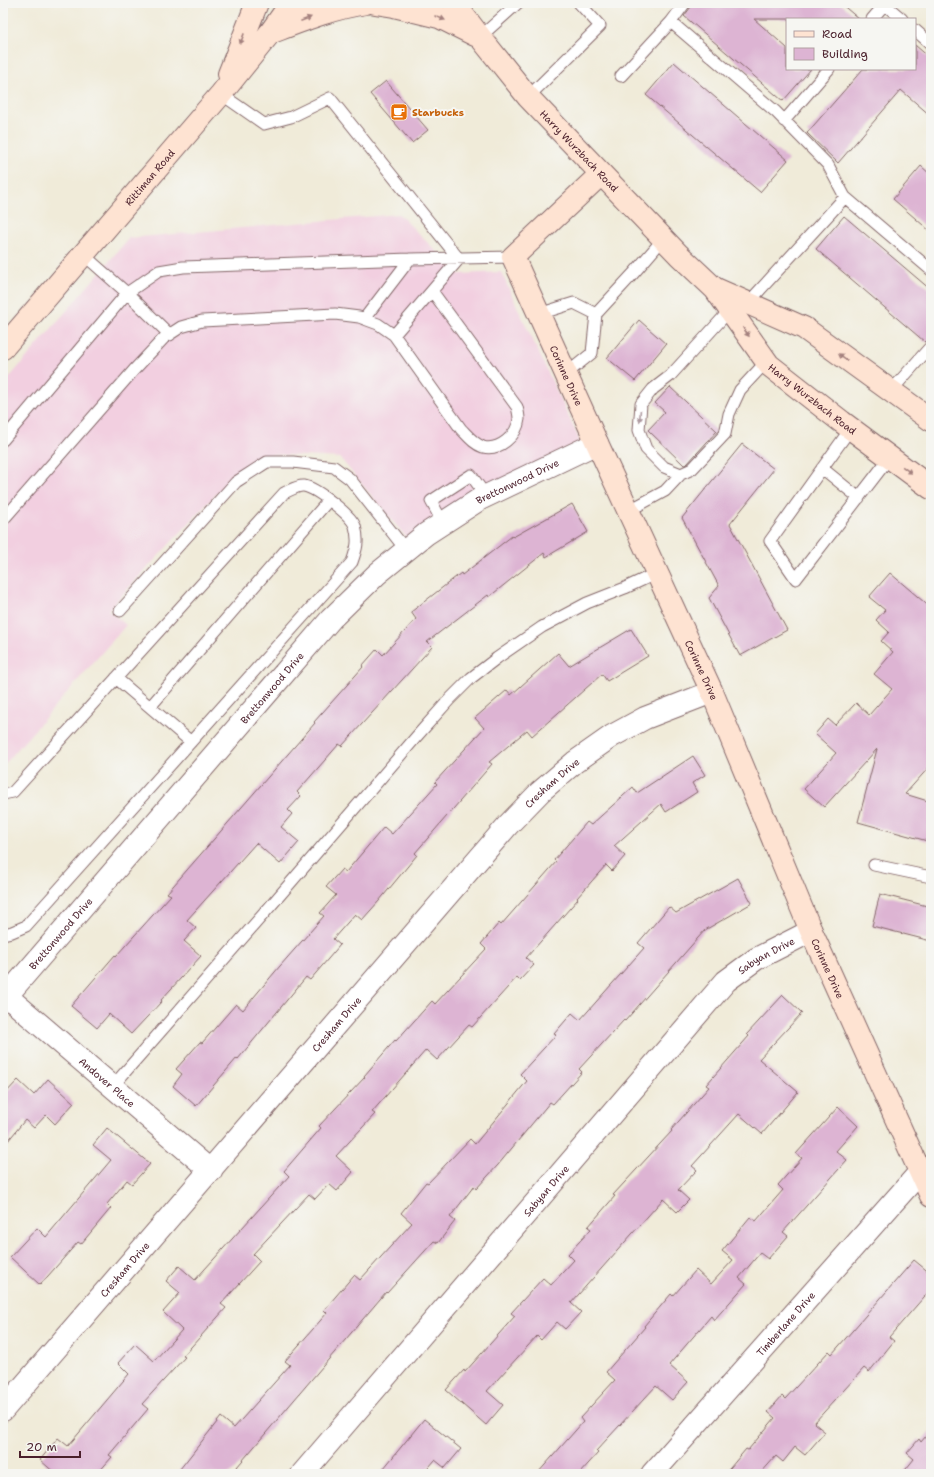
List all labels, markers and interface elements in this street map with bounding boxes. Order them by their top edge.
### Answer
one-way arrow [434,15,446,21]
one-way arrow [301,16,313,22]
legend [786,18,916,70]
text: Road [822,26,853,42]
one-way arrow [239,34,245,46]
text: Building [822,46,868,62]
cafe icon: Starbucks [389,102,409,122]
place label: Starbucks [412,106,464,119]
street label: Harry Wurzbach Road [537,107,622,195]
street label: Rittiman Road [122,146,178,208]
one-way arrow [742,327,750,338]
street label: Corinne Drive [547,343,586,408]
one-way arrow [838,353,849,361]
street label: Harry Wurzbach Road [766,360,860,437]
one-way arrow [637,410,643,422]
street label: Brettonwood Drive [473,456,561,507]
one-way arrow [902,466,912,474]
street label: Corinne Drive [682,638,721,702]
street label: Brettonwood Drive [237,649,307,726]
street label: Cresham Drive [522,754,582,810]
street label: Brettonwood Drive [26,894,95,972]
street label: Sabyan Drive [735,934,797,977]
street label: Corinne Drive [809,936,847,1001]
street label: Cresham Drive [309,993,364,1054]
street label: Andover Place [76,1054,138,1110]
street label: Sabyan Drive [520,1162,572,1219]
street label: Cresham Drive [97,1238,152,1300]
street label: Timberlane Drive [753,1288,818,1359]
scale bar [20,1433,80,1459]
text: 20 m [26,1439,57,1455]

